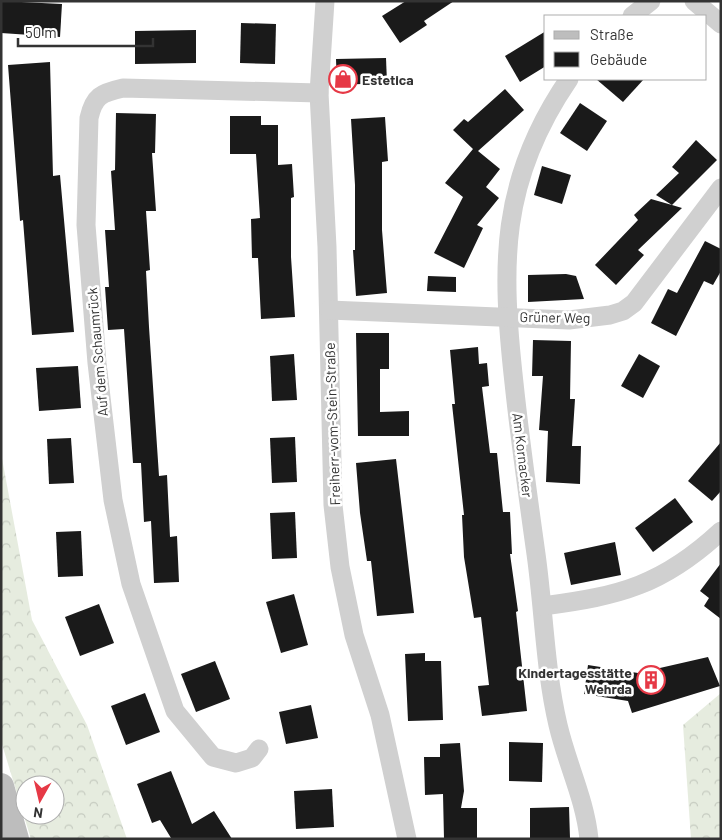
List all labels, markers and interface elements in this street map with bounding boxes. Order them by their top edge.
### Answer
scale bar [18,15,152,47]
legend [544,15,707,80]
text: 50 m [25,23,57,41]
text: Straße [590,25,634,43]
text: Gebäude [590,50,647,68]
shop icon: Estetica [328,64,358,94]
place label: Estetica [362,71,414,88]
street label: Auf dem Schaumrück [83,287,111,417]
street label: Grüner Weg [520,308,590,326]
street label: Freiherr-vom-Stein-Straße [321,342,343,506]
street label: Am Kornacker [509,412,537,498]
place label: Kindertagesstätte Wehrda [518,664,632,697]
building icon: Kindertagesstätte Wehrda [636,665,666,695]
north arrow [15,775,65,825]
text: N [32,804,44,822]

